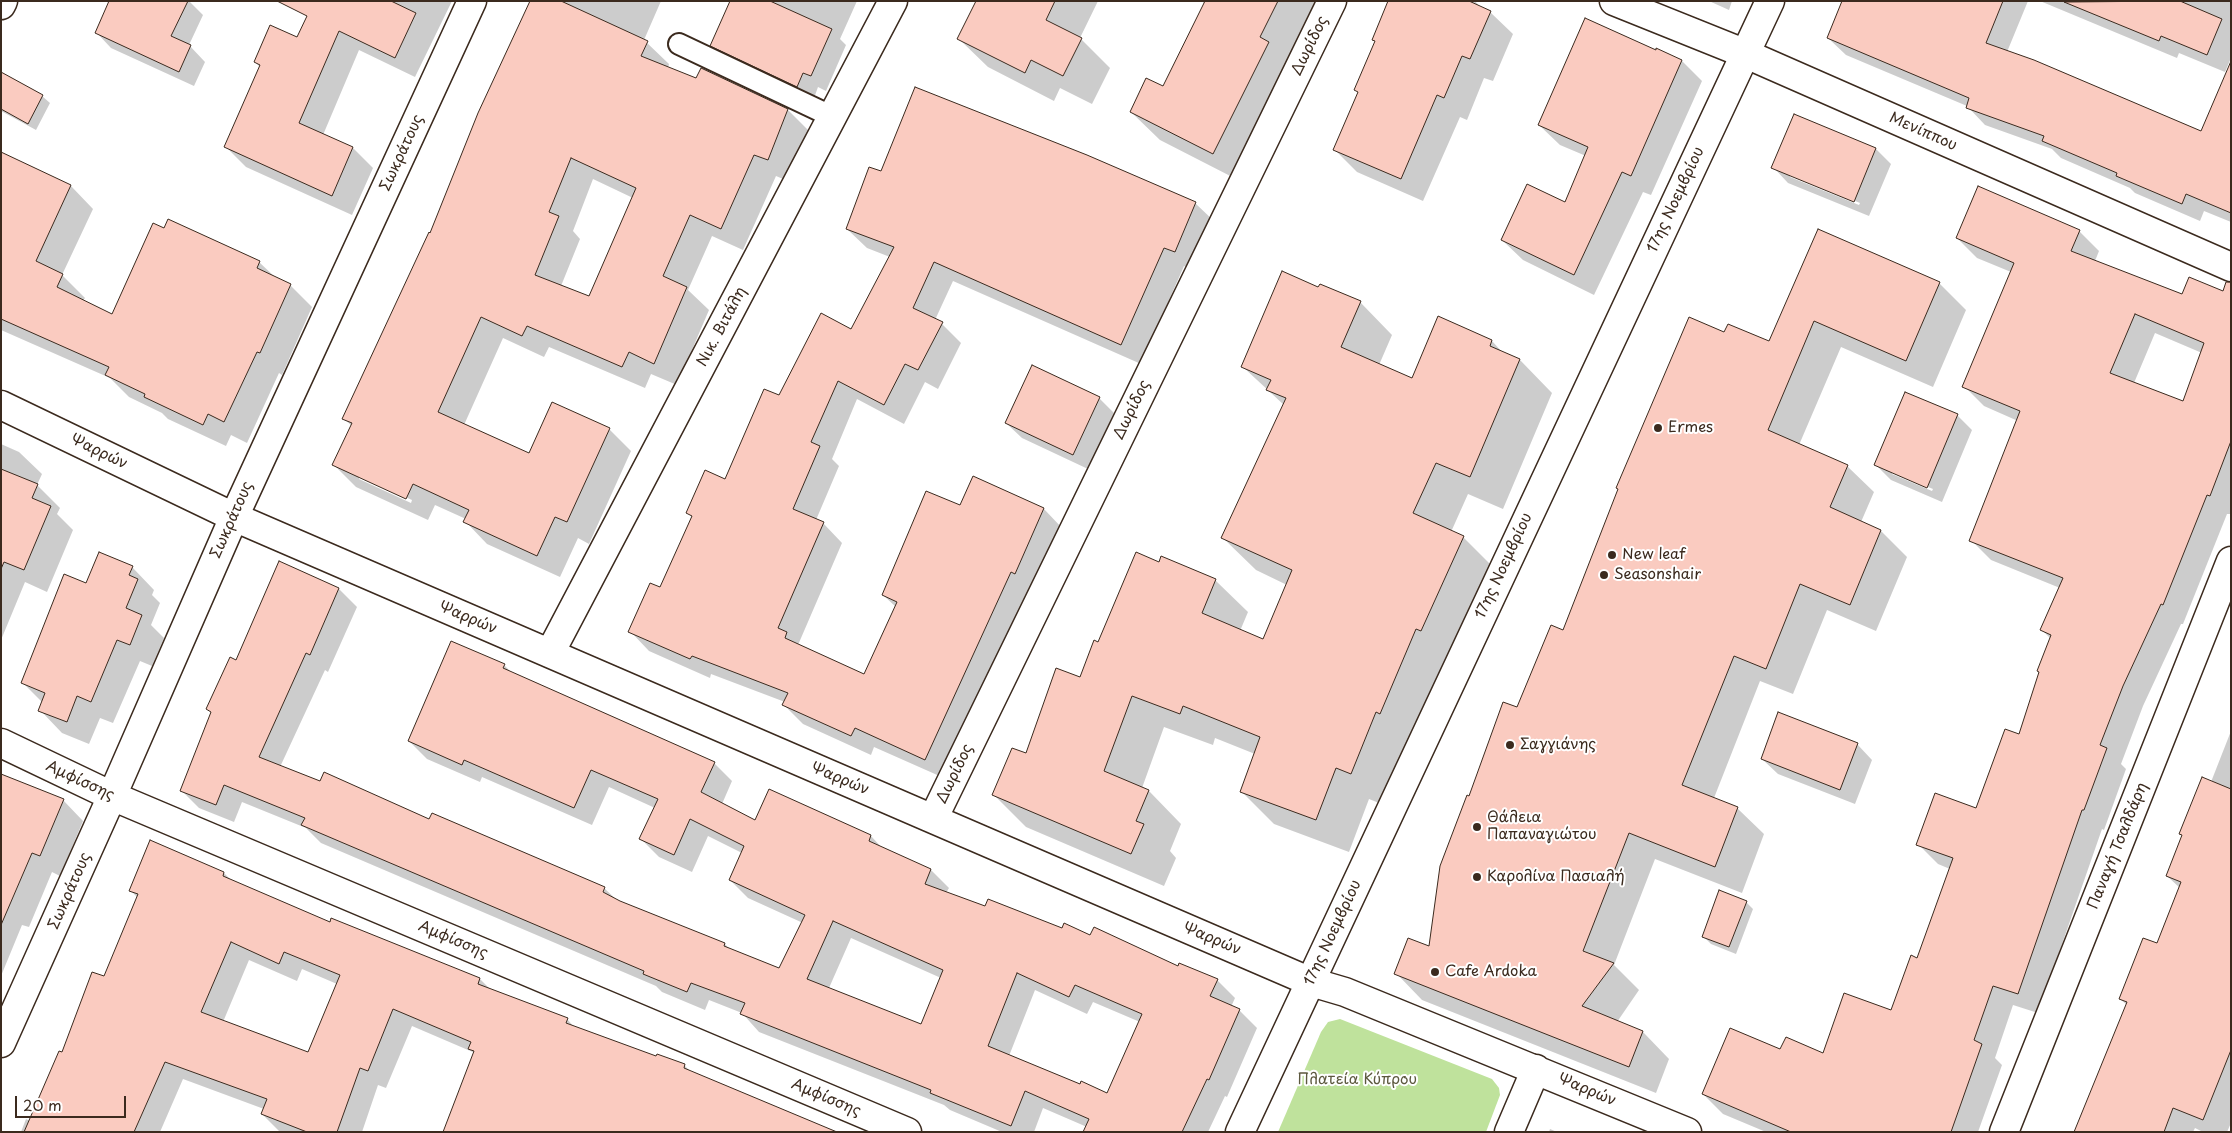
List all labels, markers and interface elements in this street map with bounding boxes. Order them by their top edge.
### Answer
street label: Δωρίδος [1288,13,1332,79]
street label: Μενίππου [1886,109,1960,155]
street label: Σωκράτους [376,112,428,194]
street label: 17ης Νοεμβρίου [1644,144,1708,256]
street label: Νικ. Βιτάλη [694,284,750,370]
street label: Δωρίδος [1110,377,1154,443]
place label: Ermes [1668,419,1713,437]
marker: Ermes [1652,422,1664,434]
street label: Ψαρρών [68,431,130,473]
street label: Σωκράτους [207,479,257,561]
street label: 17ης Νοεμβρίου [1472,510,1536,622]
place label: New leaf [1622,546,1685,564]
marker: New leaf [1606,549,1618,561]
place label: Seasonshair [1614,566,1701,584]
marker: Seasonshair [1598,569,1610,581]
street label: Ψαρρών [436,598,500,638]
place label: Σαγγιάνης [1520,736,1596,754]
marker: Σαγγιάνης [1504,739,1516,751]
street label: Δωρίδος [933,741,977,807]
street label: Αμφίσσης [43,757,117,805]
street label: Ψαρρών [808,759,872,799]
street label: Παναγή Τσαλδάρη [2084,780,2152,912]
place label: Θάλεια Παπαναγιώτου [1487,809,1597,844]
marker: Θάλεια Παπαναγιώτου [1471,821,1483,833]
street label: Σωκράτους [45,850,95,932]
place label: Καρολίνα Πασιαλή [1487,868,1625,886]
marker: Καρολίνα Πασιαλή [1471,871,1483,883]
street label: 17ης Νοεμβρίου [1301,877,1365,989]
street label: Αμφίσσης [416,917,490,963]
street label: Ψαρρών [1180,919,1244,959]
place label: Cafe Ardoka [1445,963,1537,981]
marker: Cafe Ardoka [1429,966,1441,978]
street label: Ψαρρών [1555,1070,1619,1110]
park label: Πλατεία Κύπρου [1297,1071,1417,1089]
street label: Αμφίσσης [789,1075,863,1121]
scale bar [18,1086,129,1118]
text: 20 m [23,1093,62,1116]

